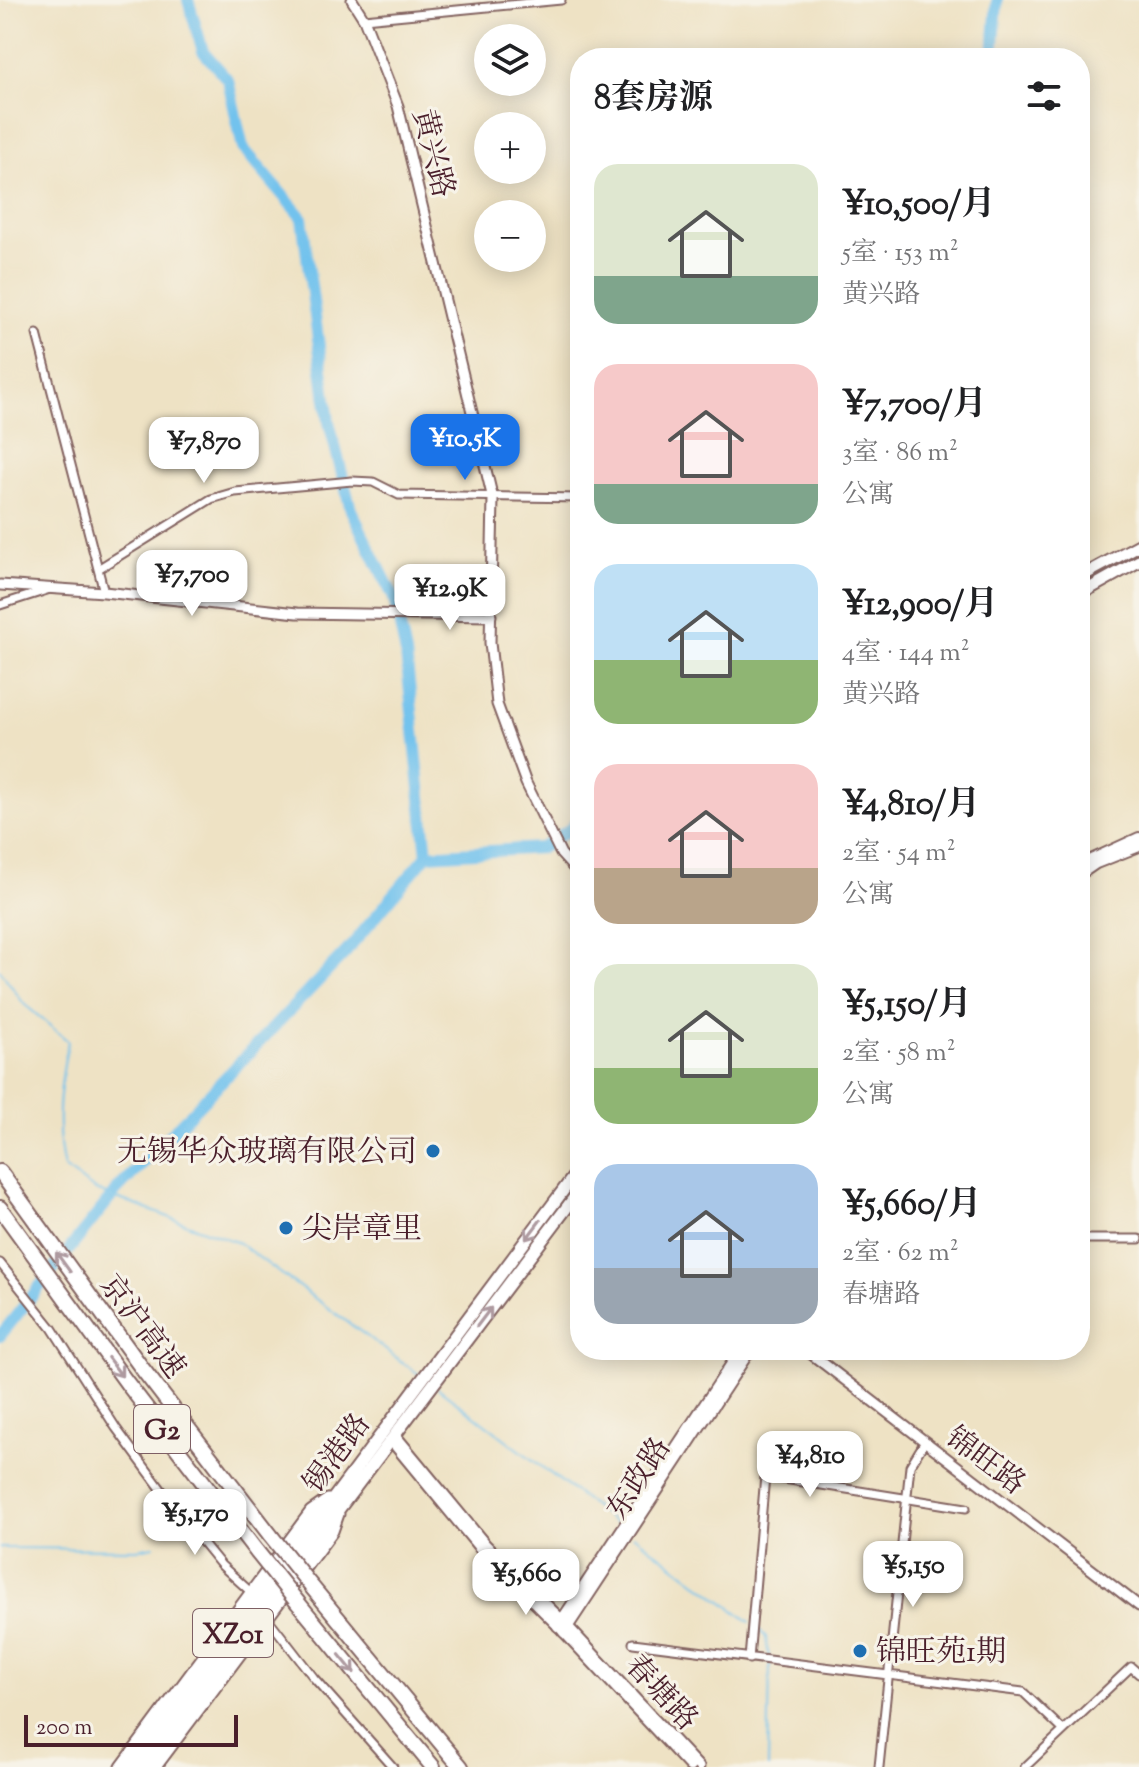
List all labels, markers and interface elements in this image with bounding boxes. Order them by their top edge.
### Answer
map controls [474,24,546,272]
button: layers [474,24,546,96]
icon: filters [1022,74,1066,118]
text: 8套房源 [594,75,713,124]
street label: 黄兴路 [400,105,463,202]
button: + [474,112,546,184]
text: ¥10,500/月 [842,181,995,230]
icon: home [658,196,754,292]
button: − [474,200,546,272]
text: 5室 · 153 m² [842,235,959,272]
text: 黄兴路 [842,277,920,314]
text: ¥7,700/月 [842,381,987,430]
icon: home [658,396,754,492]
pin: ¥10.5K [400,414,530,482]
pin: ¥7,870 [139,417,269,485]
text: ¥10.5K [429,421,501,458]
text: ¥7,870 [167,424,241,461]
text: 3室 · 86 m² [842,435,958,472]
text: 公寓 [842,477,894,514]
pin: ¥7,700 [127,550,257,618]
text: ¥7,700 [154,557,230,594]
pin: ¥12.9K [385,564,515,632]
text: ¥12.9K [412,571,488,608]
text: ¥12,900/月 [842,581,998,630]
icon: home [658,596,754,692]
text: 4室 · 144 m² [842,635,970,672]
text: 黄兴路 [842,677,920,714]
text: ¥4,810/月 [842,781,980,830]
icon: home [658,796,754,892]
text: 2室 · 54 m² [842,835,956,872]
text: 公寓 [842,877,894,914]
text: ¥5,150/月 [842,981,972,1030]
icon: home [658,996,754,1092]
text: 2室 · 58 m² [842,1035,956,1072]
text: 公寓 [842,1077,894,1114]
place label: 无锡华众玻璃有限公司 [117,1132,417,1175]
marker: 无锡华众玻璃有限公司 [424,1142,442,1160]
text: ¥5,660/月 [842,1181,982,1230]
icon: home [658,1196,754,1292]
place label: 尖岸章里 [302,1209,422,1252]
marker: 尖岸章里 [277,1219,295,1237]
one-way arrow [525,1219,541,1241]
text: 2室 · 62 m² [842,1235,958,1272]
one-way arrow [55,1251,71,1273]
street label: 京沪高速 [88,1267,194,1388]
text: 春塘路 [842,1277,920,1314]
one-way arrow [475,1307,492,1328]
one-way arrow [106,1356,123,1377]
road number: G2 [134,1405,190,1453]
street label: 锡港路 [294,1405,382,1504]
street label: 锦旺路 [936,1418,1033,1506]
street label: 东政路 [598,1430,683,1529]
pin: ¥4,810 [745,1431,875,1499]
text: ¥4,810 [775,1438,845,1475]
pin: ¥5,170 [130,1489,260,1557]
text: ¥5,170 [161,1496,229,1533]
pin: ¥5,150 [848,1541,978,1609]
text: ¥5,150 [881,1548,945,1585]
pin: ¥5,660 [461,1549,591,1617]
text: ¥5,660 [490,1556,562,1593]
road number: XZ01 [193,1609,273,1657]
place label: 锦旺苑1期 [876,1632,1006,1675]
marker: 锦旺苑1期 [851,1642,869,1660]
street label: 春塘路 [614,1646,707,1741]
one-way arrow [338,1653,356,1674]
scale bar [24,1711,238,1747]
text: 200 m [36,1713,92,1745]

